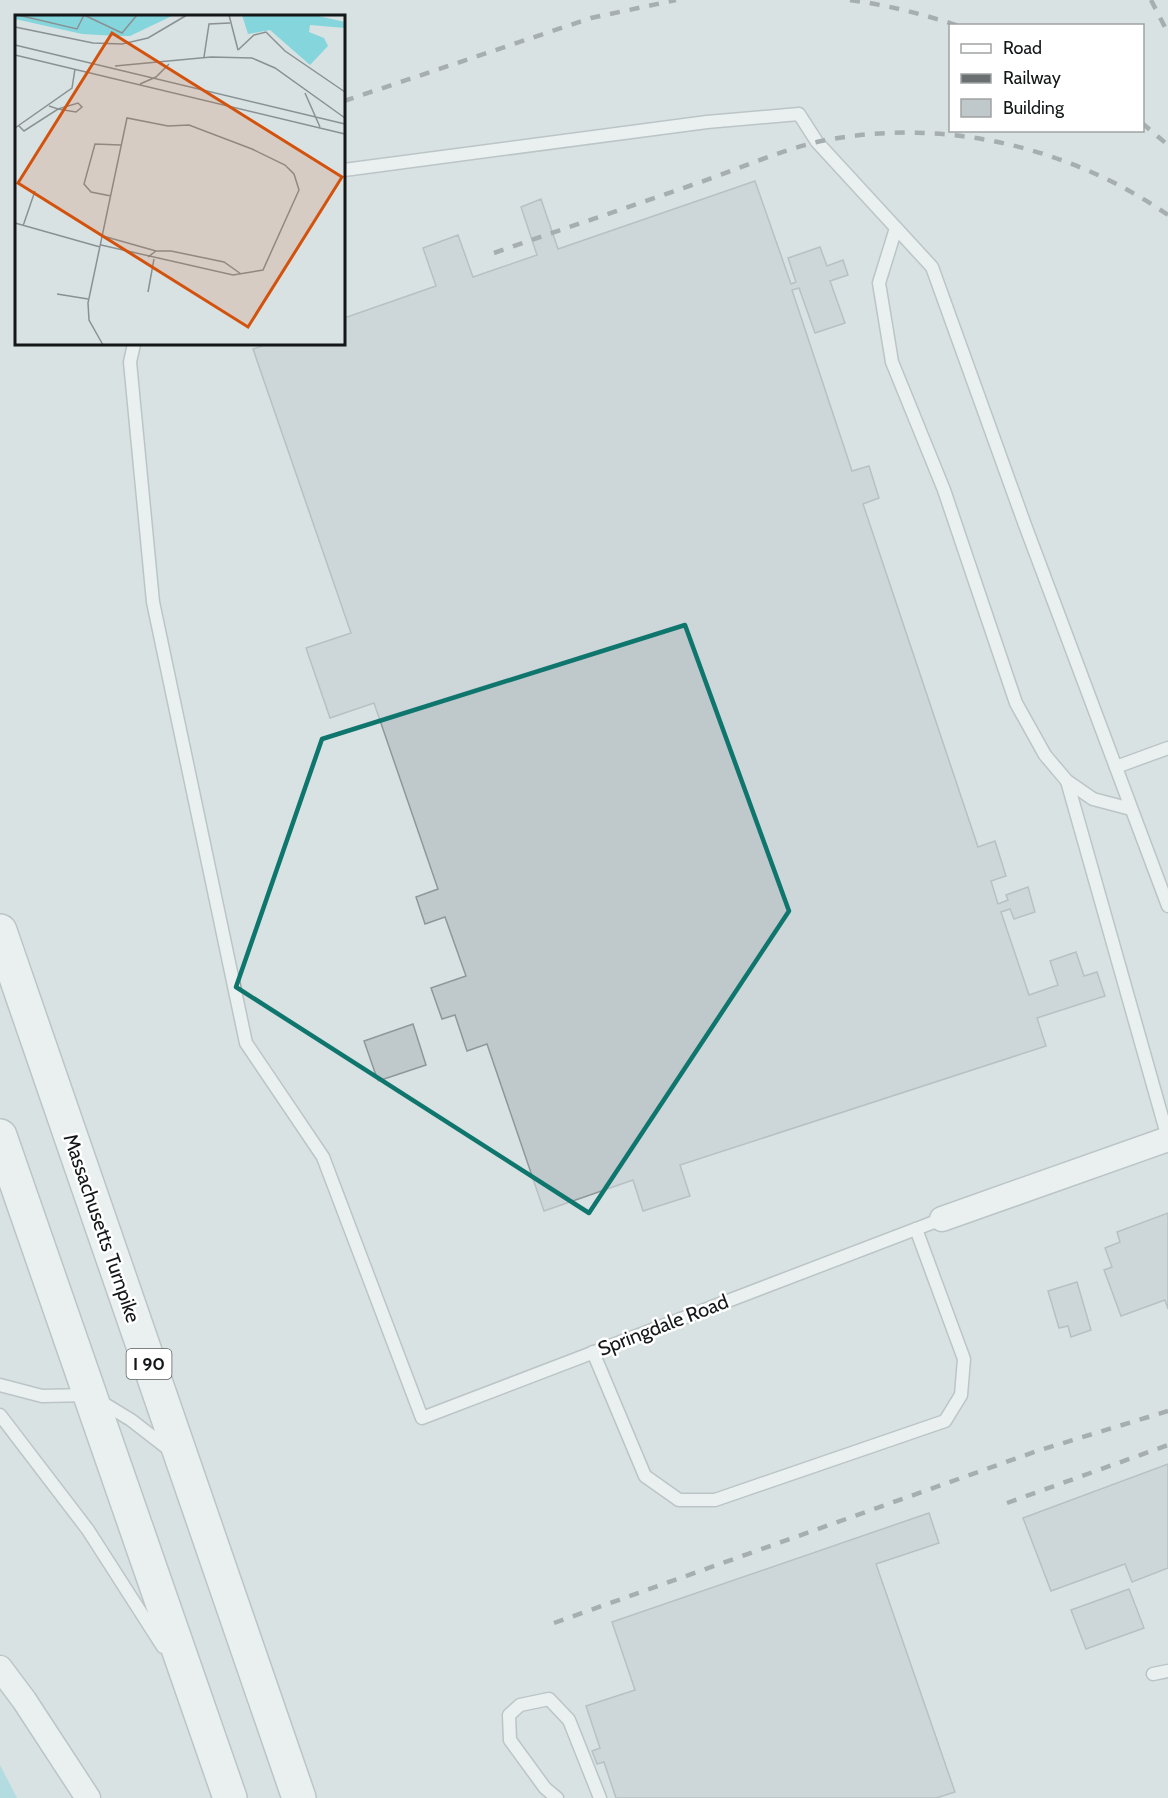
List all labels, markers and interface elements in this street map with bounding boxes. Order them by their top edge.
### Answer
inset map [15,15,345,345]
legend [949,24,1144,132]
text: Road [1003,37,1042,59]
text: Railway [1003,67,1061,89]
text: Building [1003,97,1065,119]
street label: Massachusetts Turnpike [58,1130,146,1326]
street label: Springdale Road [594,1289,732,1361]
road number: I 90 [126,1349,172,1379]

